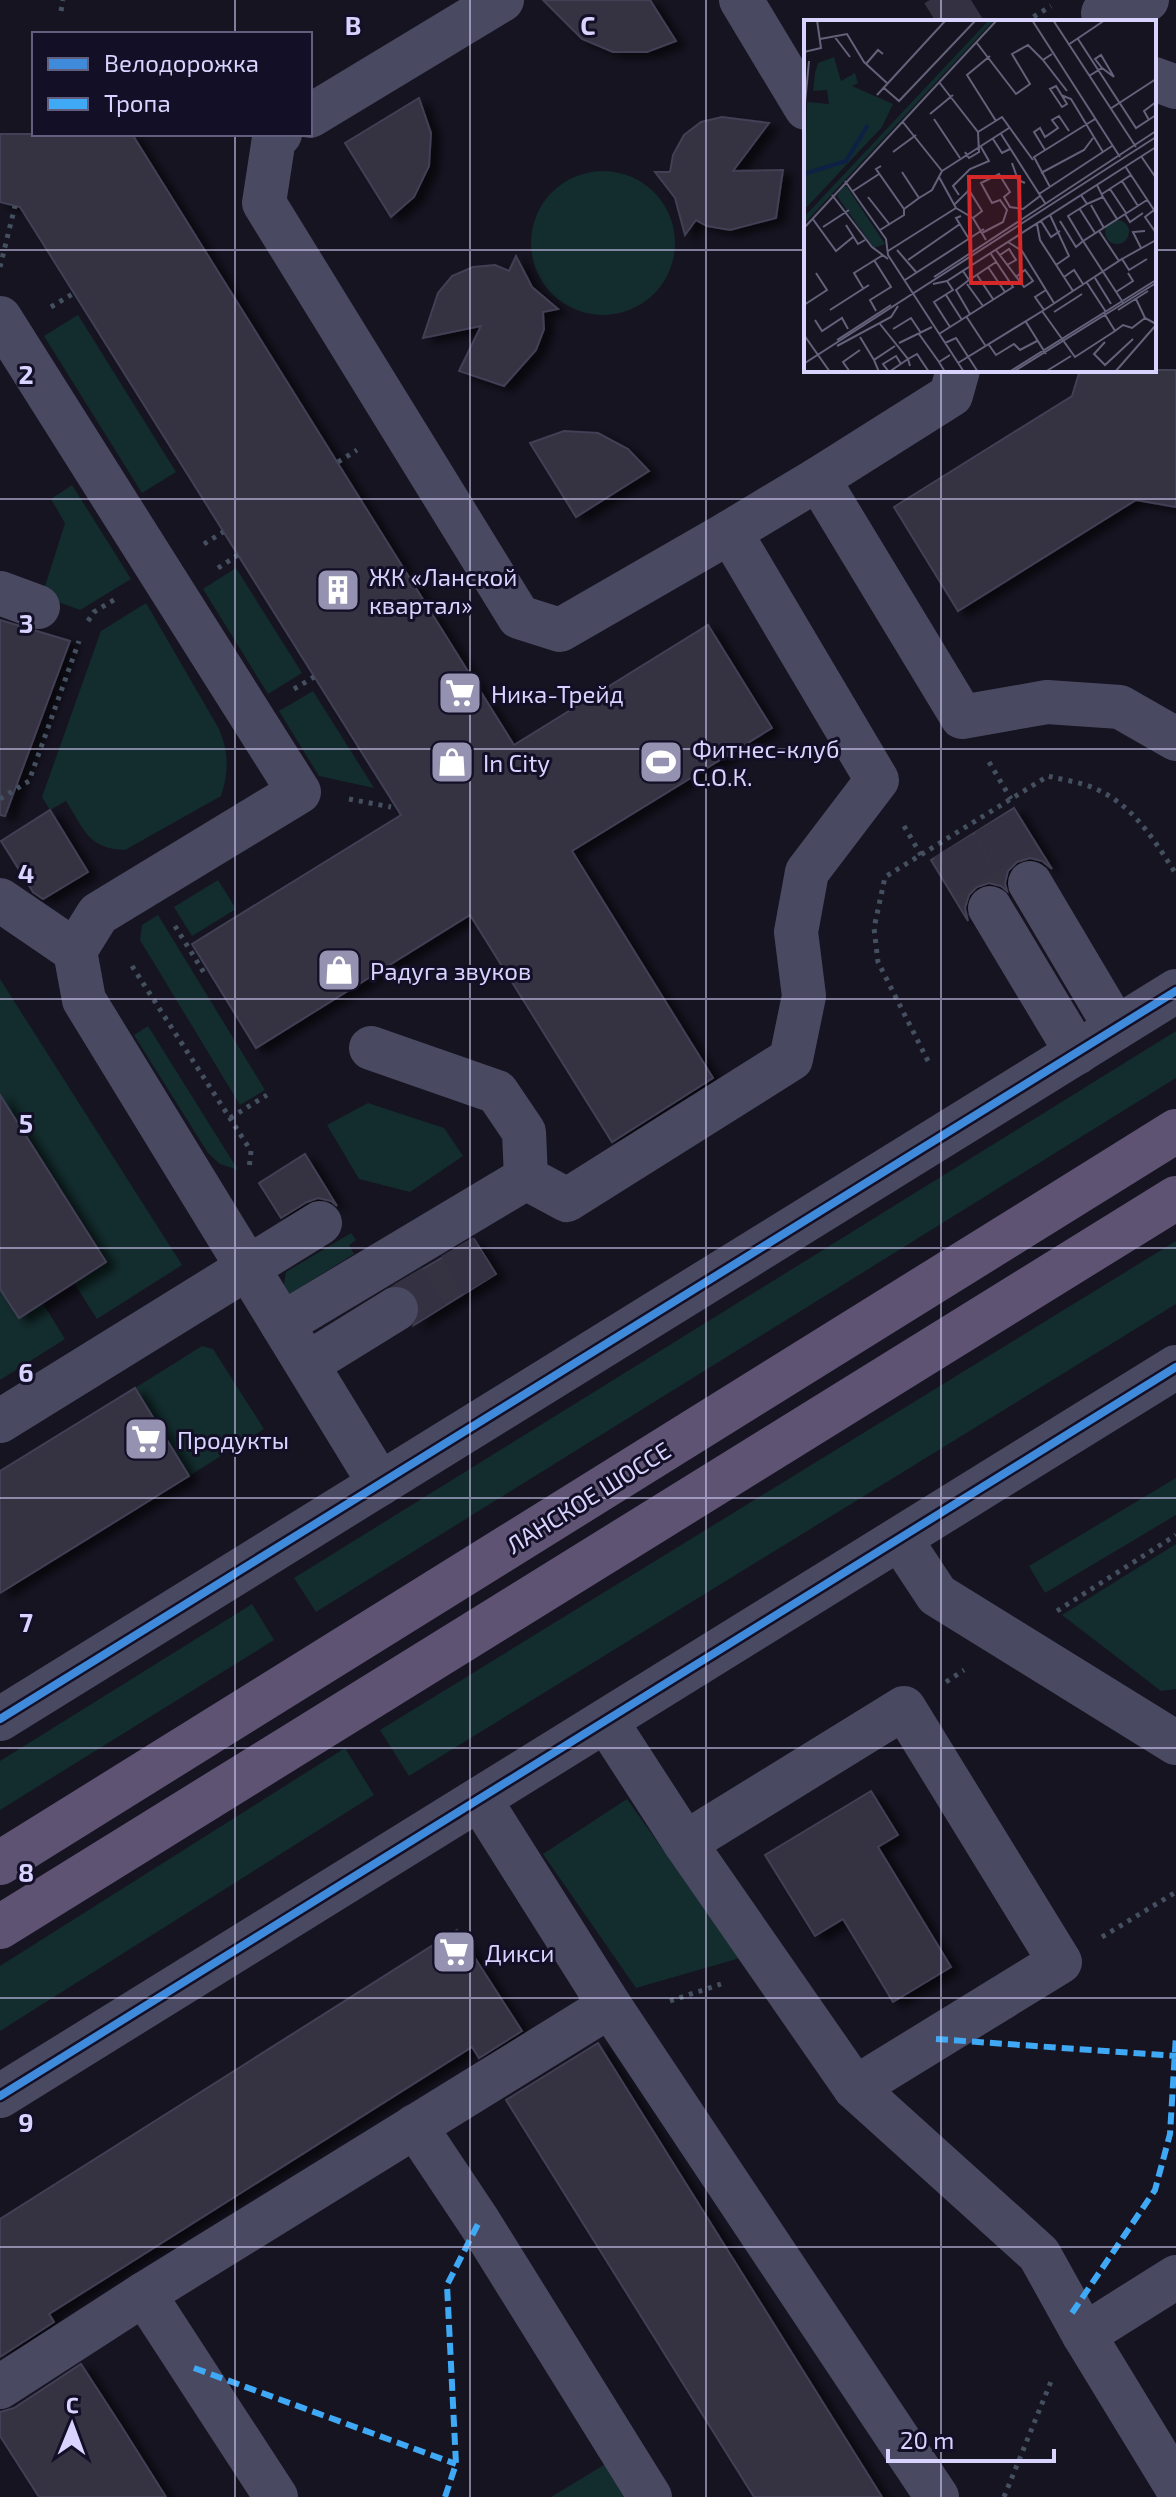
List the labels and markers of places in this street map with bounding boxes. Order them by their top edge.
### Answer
place label: ЖК «Ланской квартал» [369,562,517,619]
building icon: ЖК «Ланской квартал» [314,566,362,614]
supermarket icon: Ника-Трейд [436,669,484,717]
place label: Ника-Трейд [491,679,624,708]
place label: Фитнес-клуб С.О.К. [692,734,839,791]
shop icon: In City [428,738,476,786]
sports icon: Фитнес-клуб С.О.К. [637,738,685,786]
place label: In City [483,748,550,777]
shop icon: Радуга звуков [315,946,363,994]
place label: Радуга звуков [370,956,531,986]
supermarket icon: Продукты [122,1415,170,1463]
place label: Продукты [177,1425,289,1455]
supermarket icon: Дикси [430,1928,478,1976]
place label: Дикси [485,1938,554,1967]

